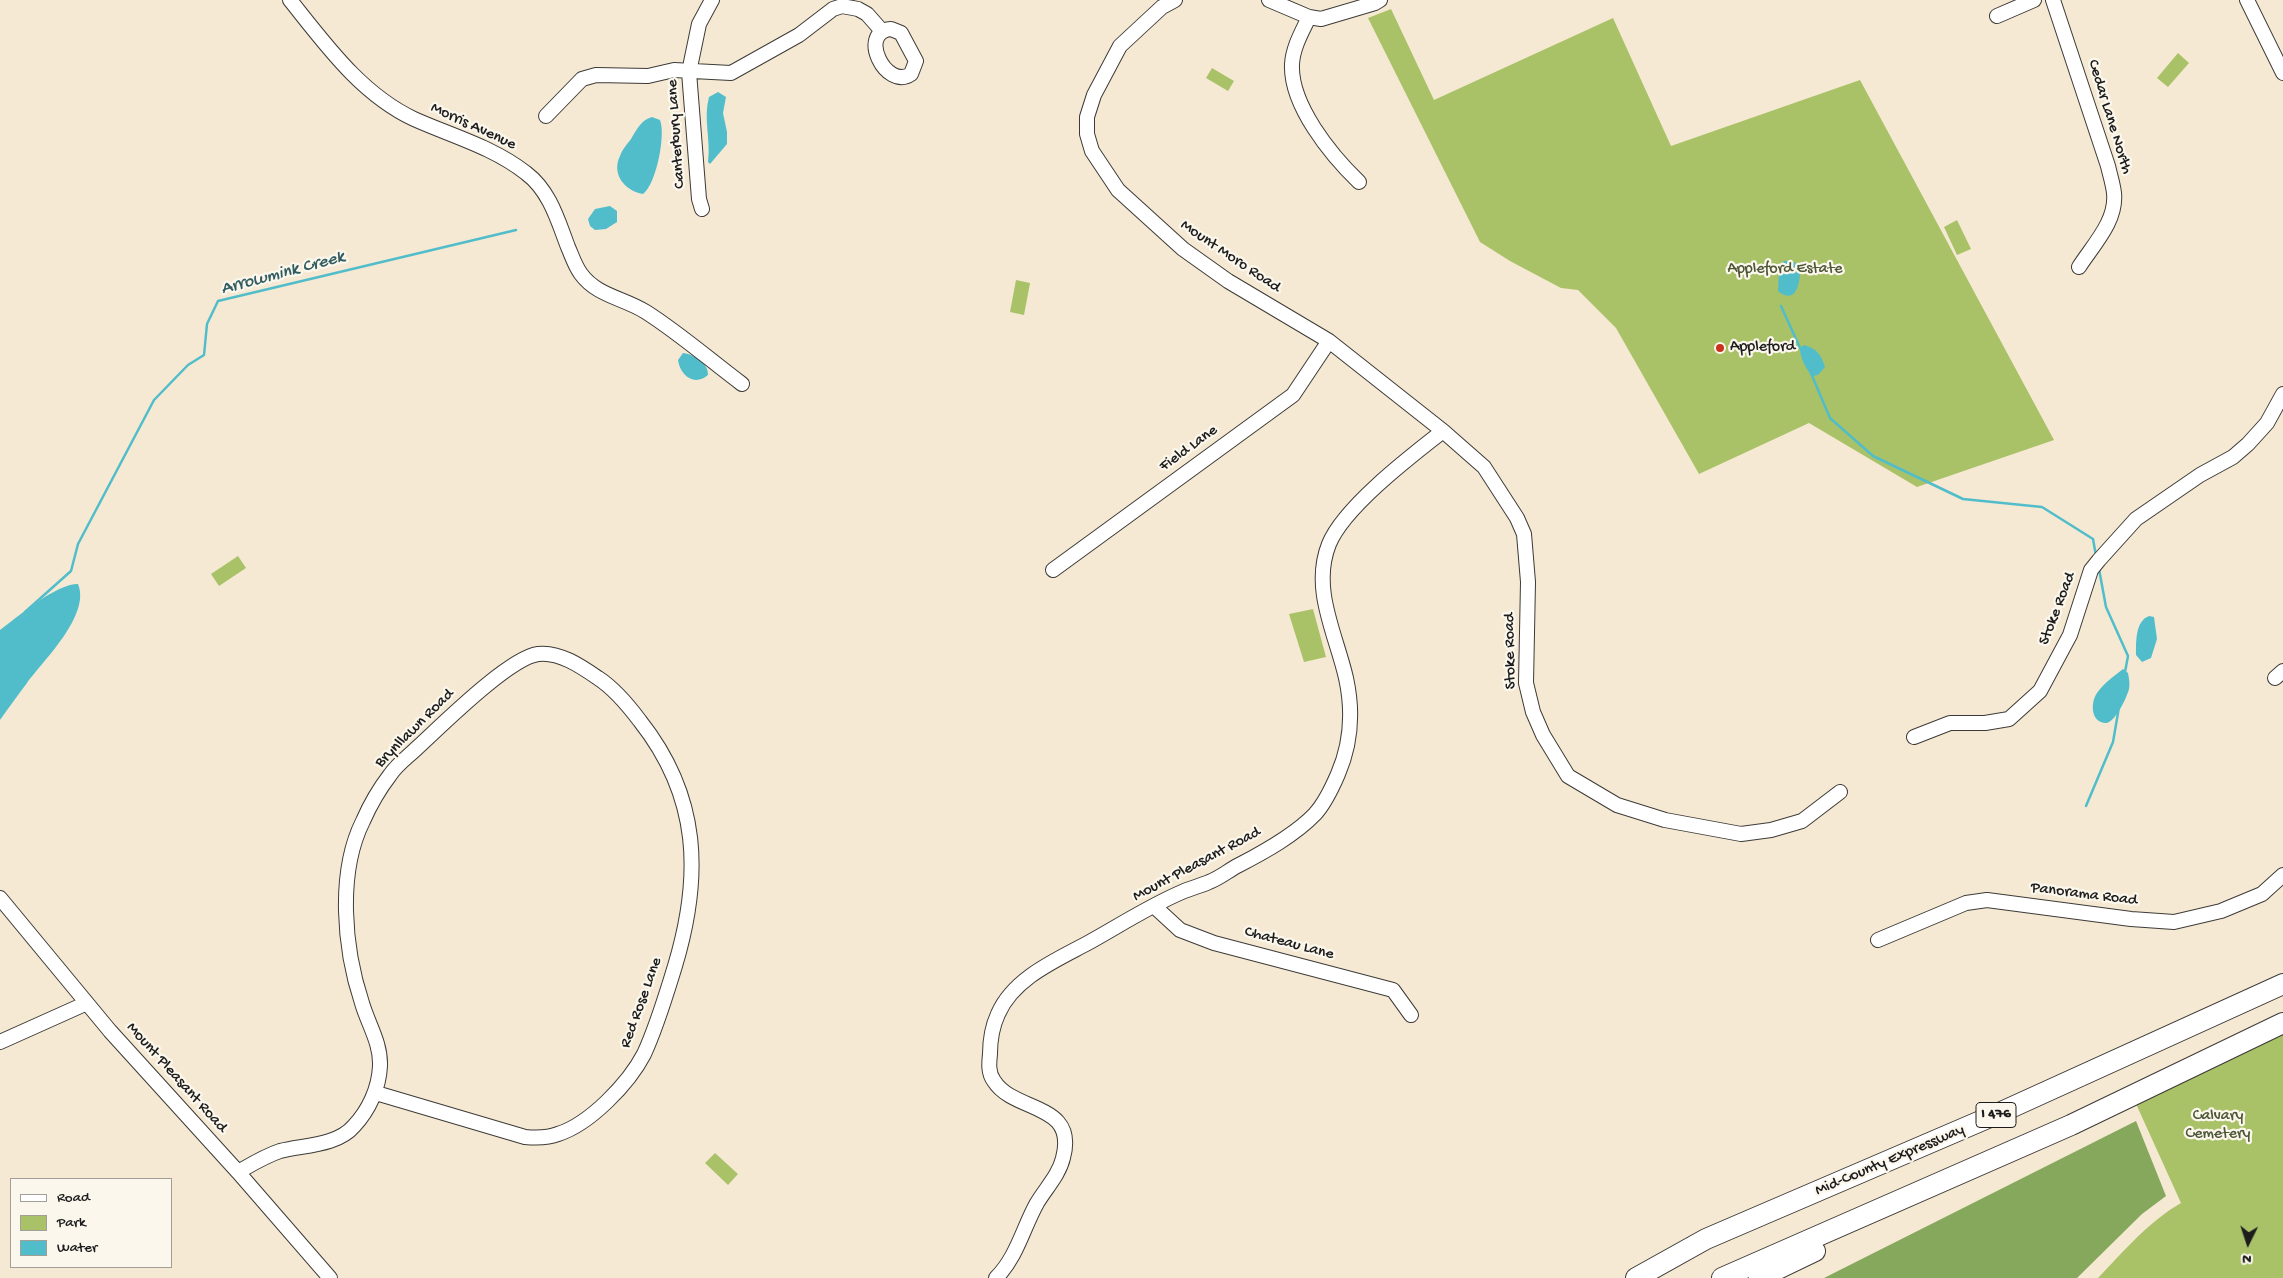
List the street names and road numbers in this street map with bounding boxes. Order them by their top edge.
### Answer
street label: Cedar Lane North [2082,57,2136,177]
street label: Canterbury Lane [664,79,690,189]
street label: Morris Avenue [427,99,519,155]
street label: Mount Moro Road [1176,216,1284,298]
street label: Field Lane [1156,421,1222,477]
street label: Stoke Road [2035,570,2081,648]
street label: Stoke Road [1501,613,1521,689]
street label: Brynllawn Road [371,685,459,773]
street label: Mount Pleasant Road [1130,823,1264,907]
street label: Panorama Road [2030,879,2138,911]
street label: Chateau Lane [1242,923,1336,965]
street label: Red Rose Lane [617,955,667,1051]
street label: Mount Pleasant Road [121,1019,231,1137]
road number: I 476 [1976,1102,2016,1128]
street label: Mid-County Expressway [1812,1121,1968,1201]

